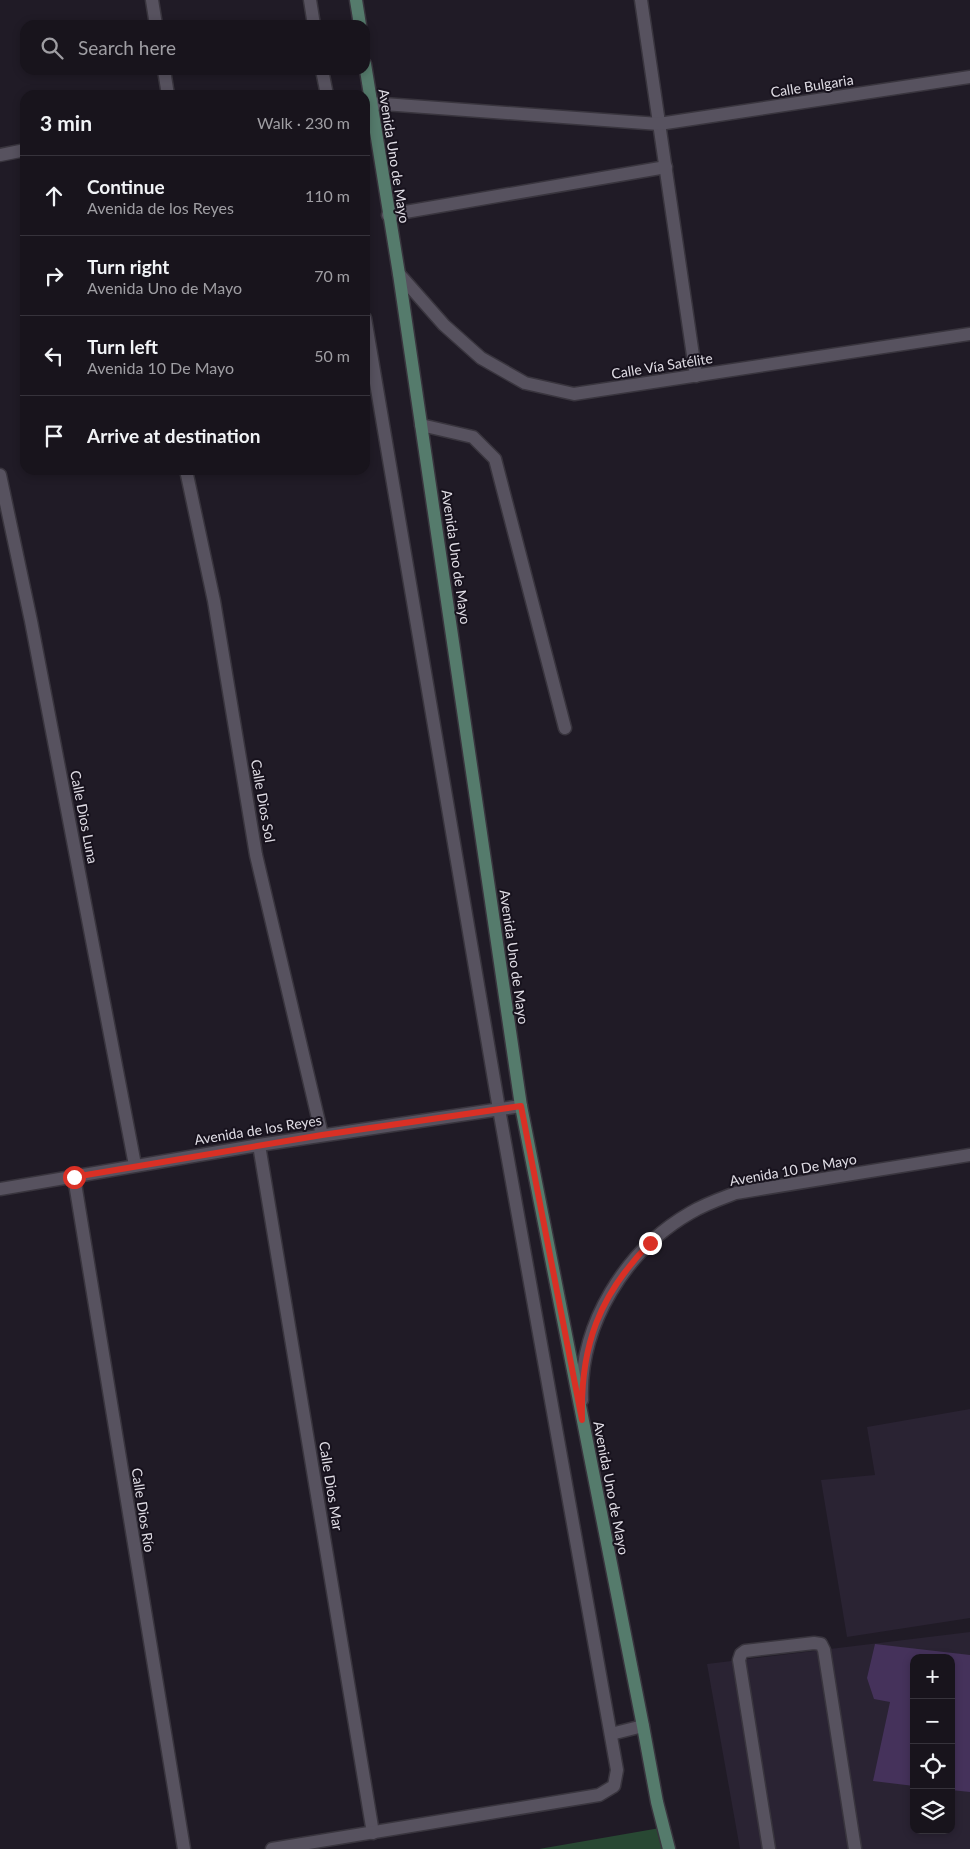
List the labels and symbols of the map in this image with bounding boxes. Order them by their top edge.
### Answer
street label: Calle Bulgaria [769,71,855,100]
street label: Avenida Uno de Mayo [375,88,414,224]
street label: Calle Vía Satélite [610,349,714,382]
street label: Avenida Uno de Mayo [439,489,474,625]
street label: Calle Dios Sol [248,758,279,844]
street label: Calle Dios Luna [67,769,102,865]
street label: Avenida Uno de Mayo [497,889,532,1025]
street label: Avenida de los Reyes [193,1111,323,1148]
street label: Avenida 10 De Mayo [728,1150,858,1189]
route start [63,1166,86,1189]
route end [639,1232,662,1255]
street label: Avenida Uno de Mayo [590,1420,633,1556]
street label: Calle Dios Mar [316,1440,347,1532]
street label: Calle Dios Río [128,1466,159,1553]

